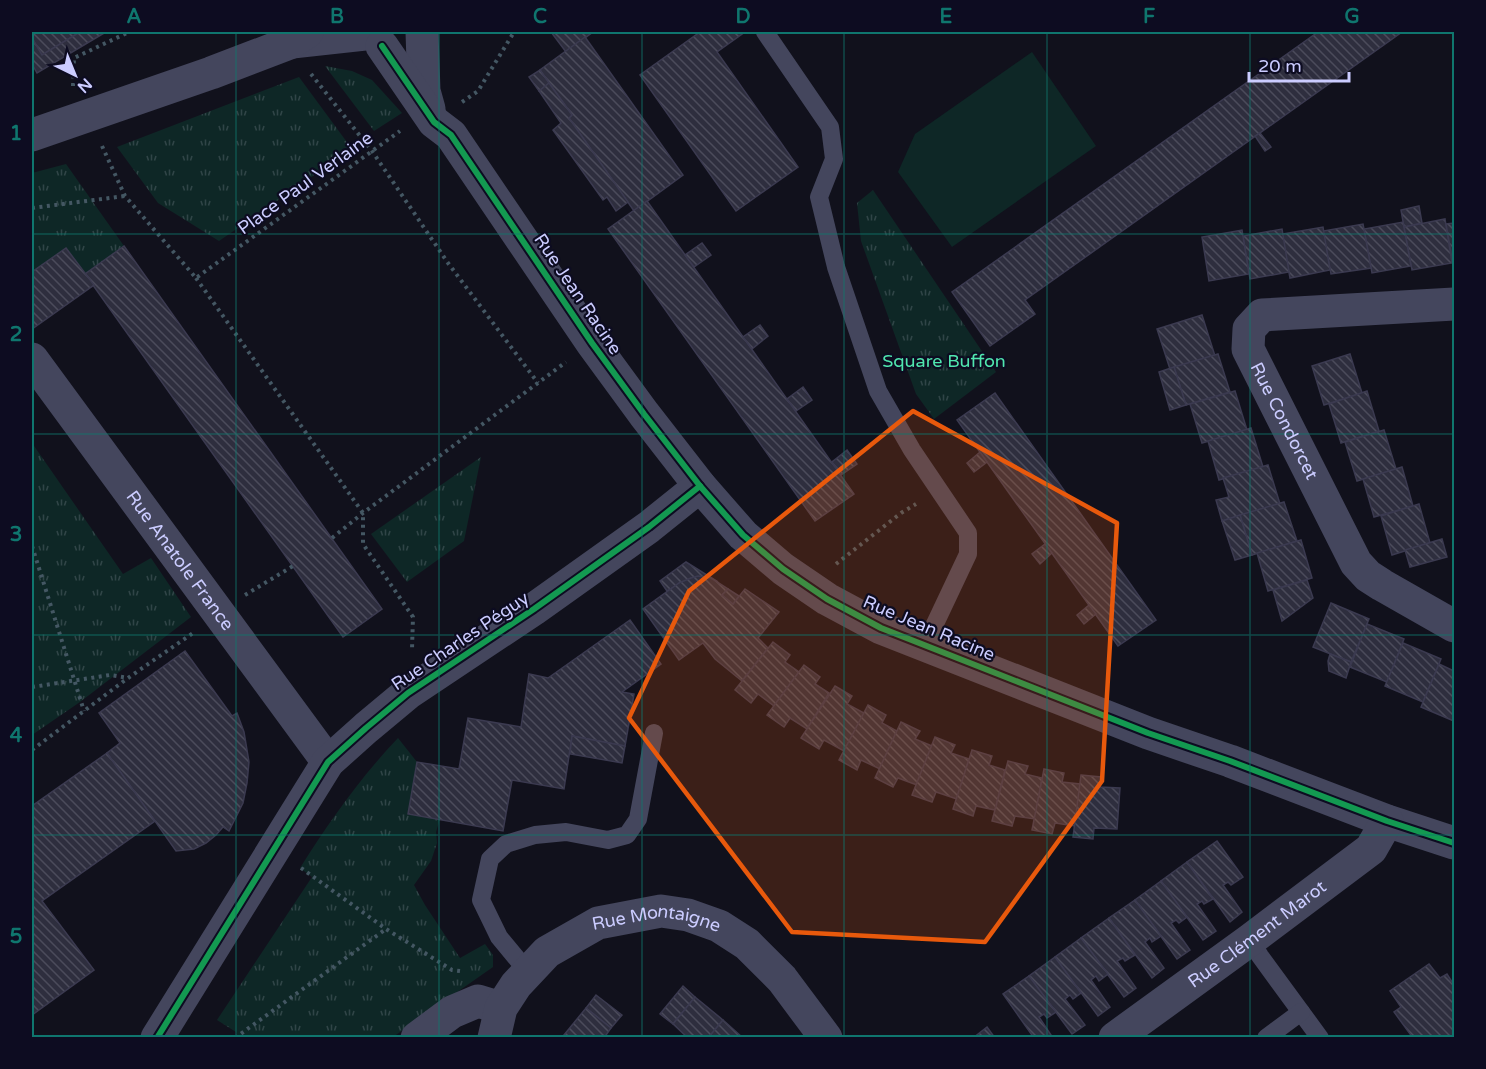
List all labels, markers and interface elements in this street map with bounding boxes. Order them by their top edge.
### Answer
text: A [127,5,142,29]
text: B [330,5,344,29]
text: C [533,5,547,29]
text: D [735,5,751,29]
text: E [940,5,953,29]
text: F [1143,5,1155,29]
text: G [1344,5,1360,29]
north arrow [45,45,105,105]
scale bar [1249,45,1350,83]
text: 20 m [1258,55,1302,77]
text: N [73,74,96,97]
text: 1 [10,122,22,146]
street label: Place Paul Verlaine [233,127,377,239]
street label: Rue Jean Racine [529,229,627,359]
text: 2 [10,323,22,347]
park label: Square Buffon [882,350,1006,372]
street label: Rue Condorcet [1246,359,1323,483]
street label: Rue Anatole France [121,486,239,635]
text: 3 [10,523,22,547]
street label: Rue Charles Péguy [387,587,533,695]
street label: Rue Jean Racine [860,590,998,666]
text: 4 [10,724,23,748]
street label: Rue Clément Marot [1183,875,1331,993]
street label: Rue Montaigne [590,900,724,937]
text: 5 [10,925,22,949]

